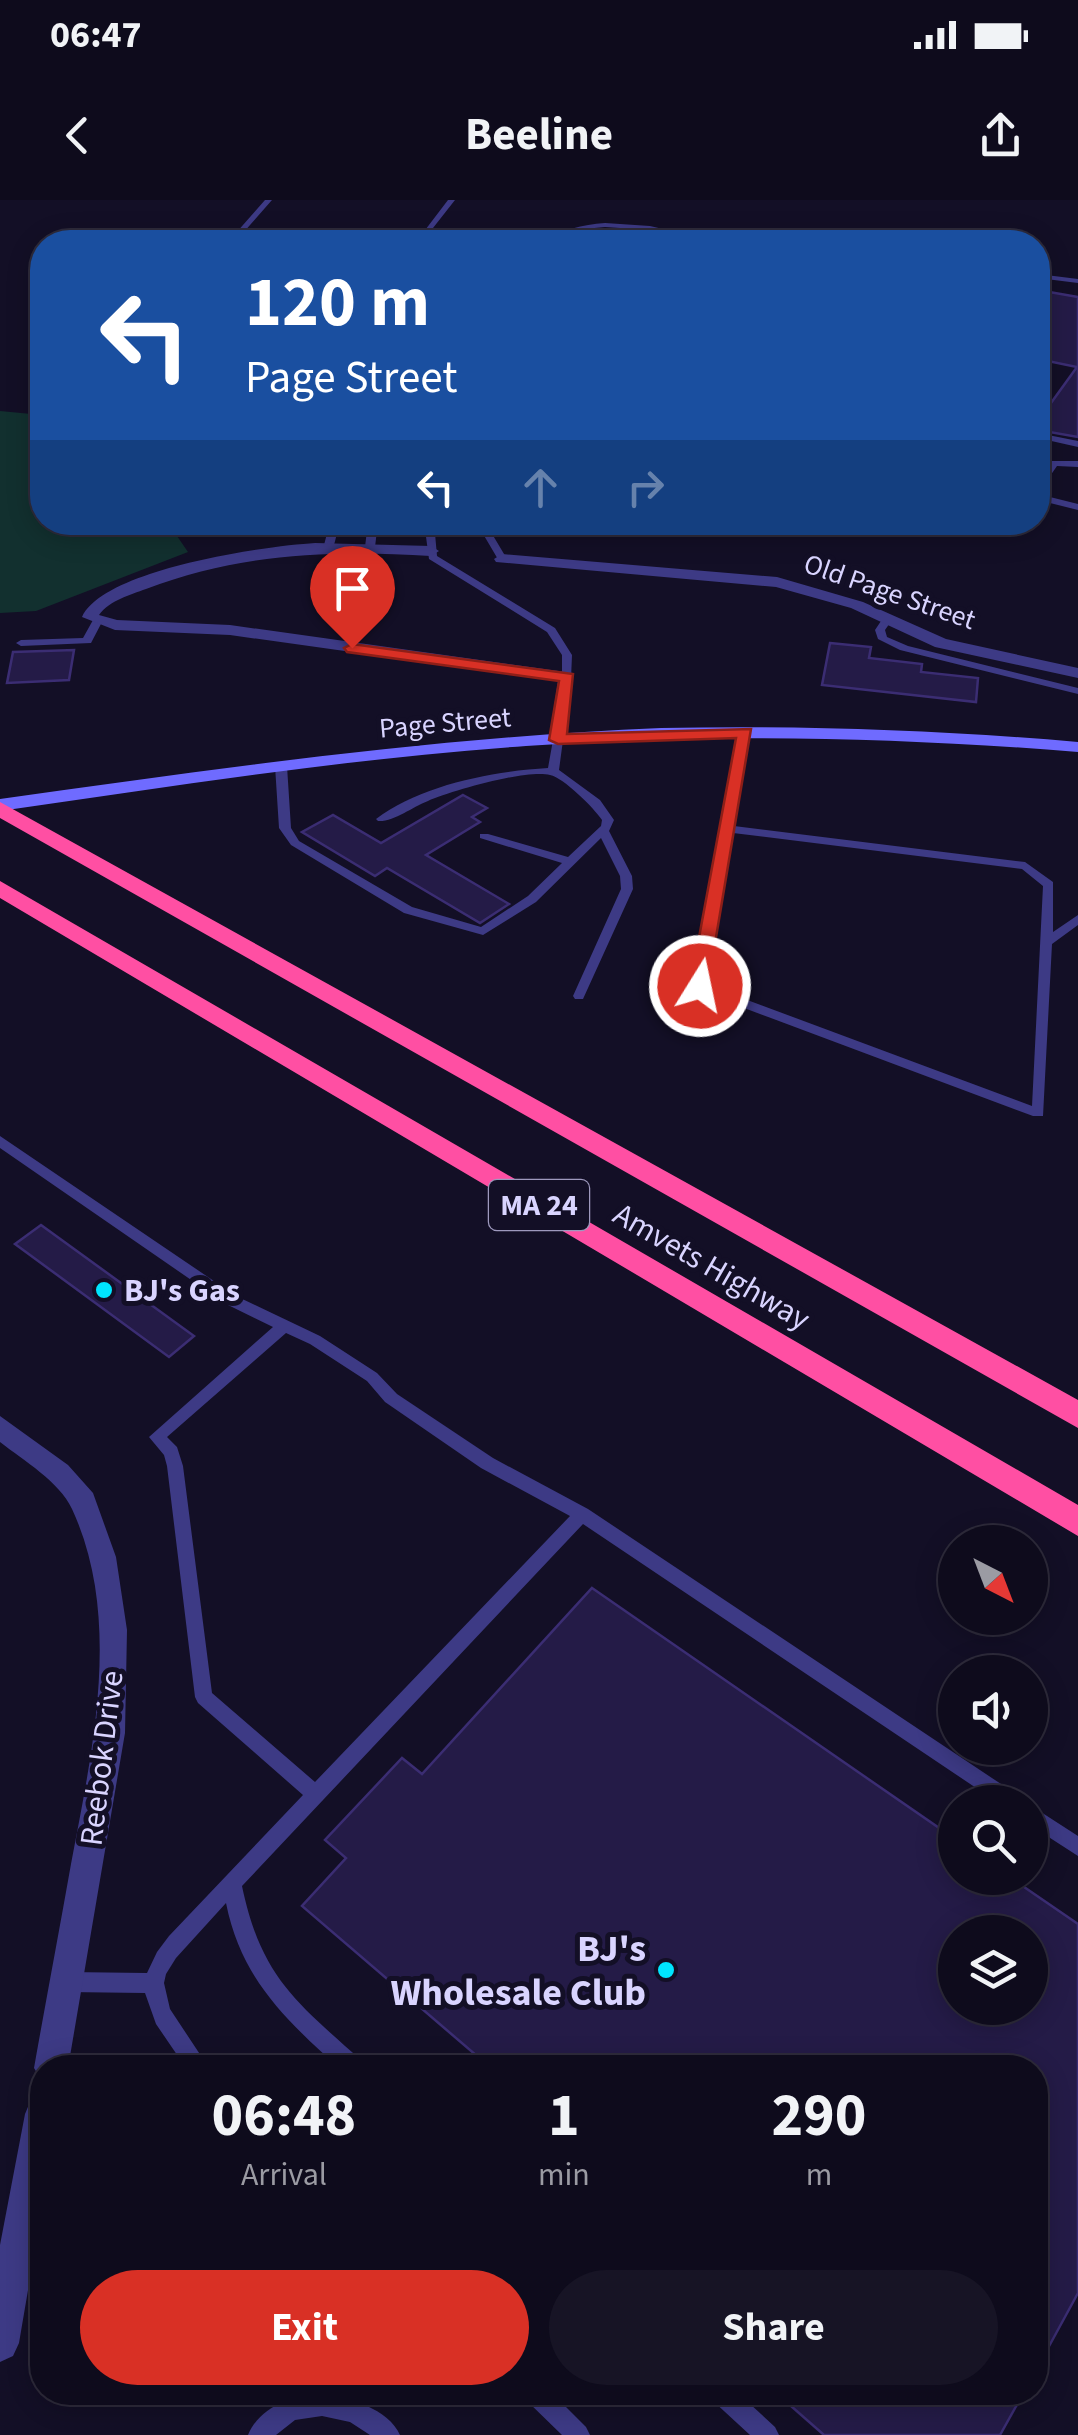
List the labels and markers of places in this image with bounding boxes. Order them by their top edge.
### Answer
pin [310,546,395,649]
place label: BJ's Gas [124,1268,240,1314]
marker: BJ's Gas [93,1279,115,1301]
place label: BJ's Wholesale Club [390,1922,646,2020]
marker: BJ's Wholesale Club [655,1959,677,1981]

